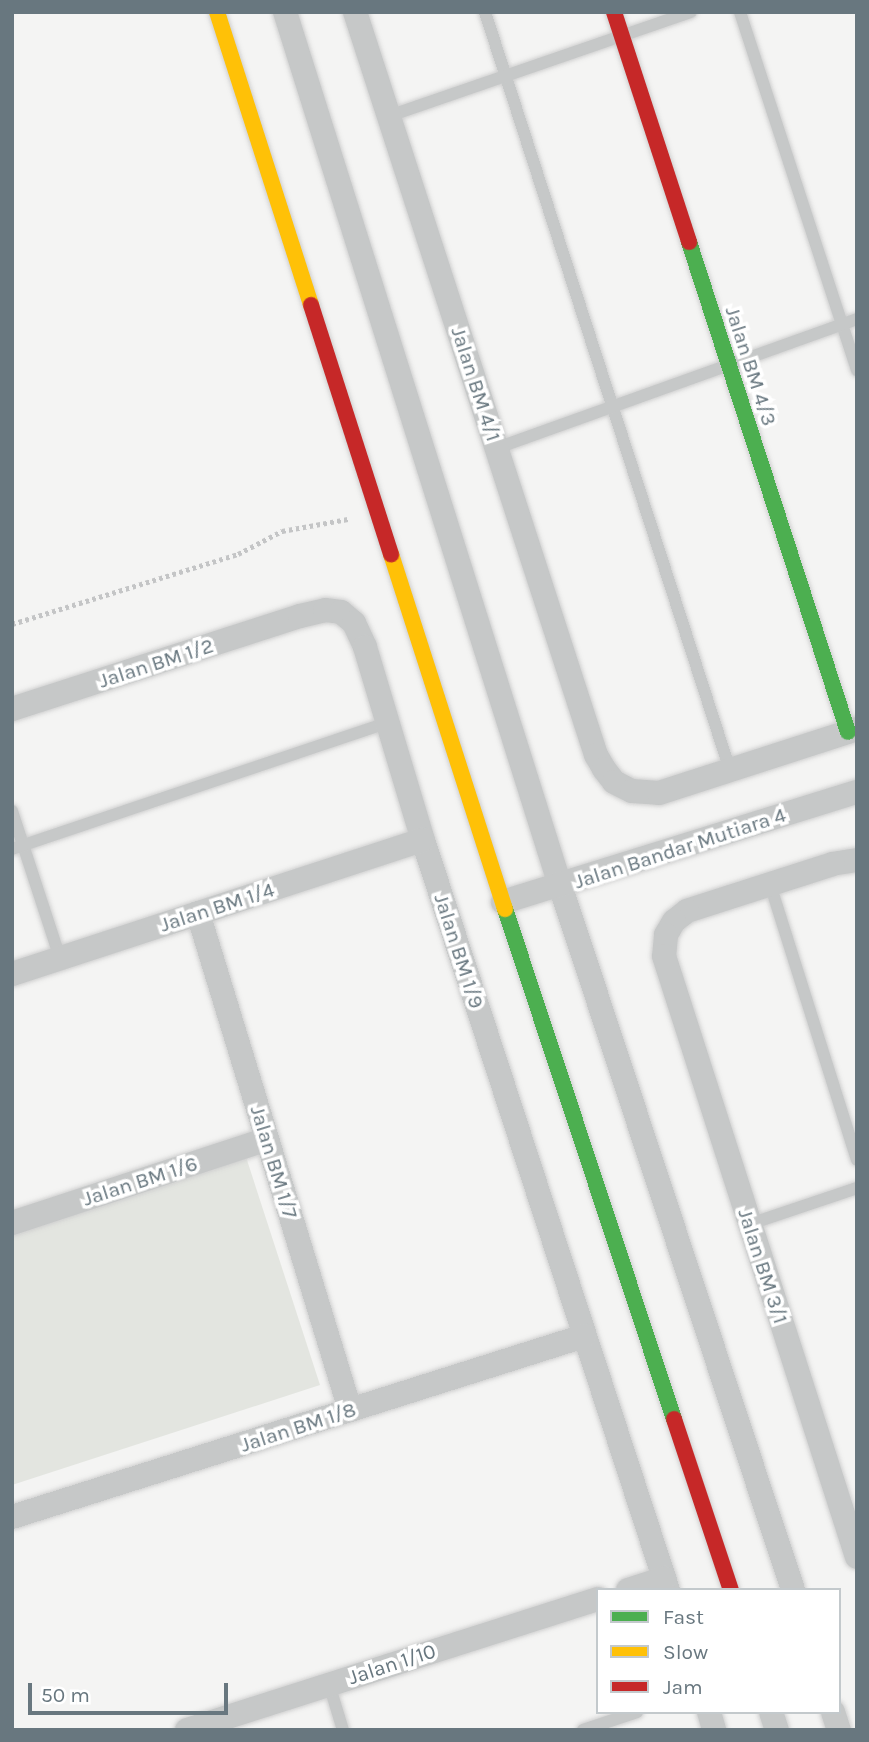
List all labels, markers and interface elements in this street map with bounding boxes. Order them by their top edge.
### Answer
street label: Jalan BM 4/3 [720,303,782,429]
street label: Jalan BM 4/1 [446,324,506,444]
street label: Jalan BM 1/2 [95,633,217,693]
street label: Jalan Bandar Mutiara 4 [571,802,789,894]
street label: Jalan BM 1/4 [157,877,277,937]
street label: Jalan BM 1/9 [429,890,489,1012]
street label: Jalan BM 1/7 [245,1102,303,1222]
street label: Jalan BM 1/6 [80,1151,200,1211]
street label: Jalan BM 3/1 [733,1205,793,1327]
street label: Jalan BM 1/8 [237,1396,359,1458]
legend [596,1588,841,1714]
text: Fast [663,1605,704,1629]
street label: Jalan 1/10 [345,1638,439,1690]
text: Slow [663,1640,708,1664]
scale bar [32,1668,231,1712]
text: Jam [663,1675,703,1699]
text: 50 m [41,1683,90,1707]

